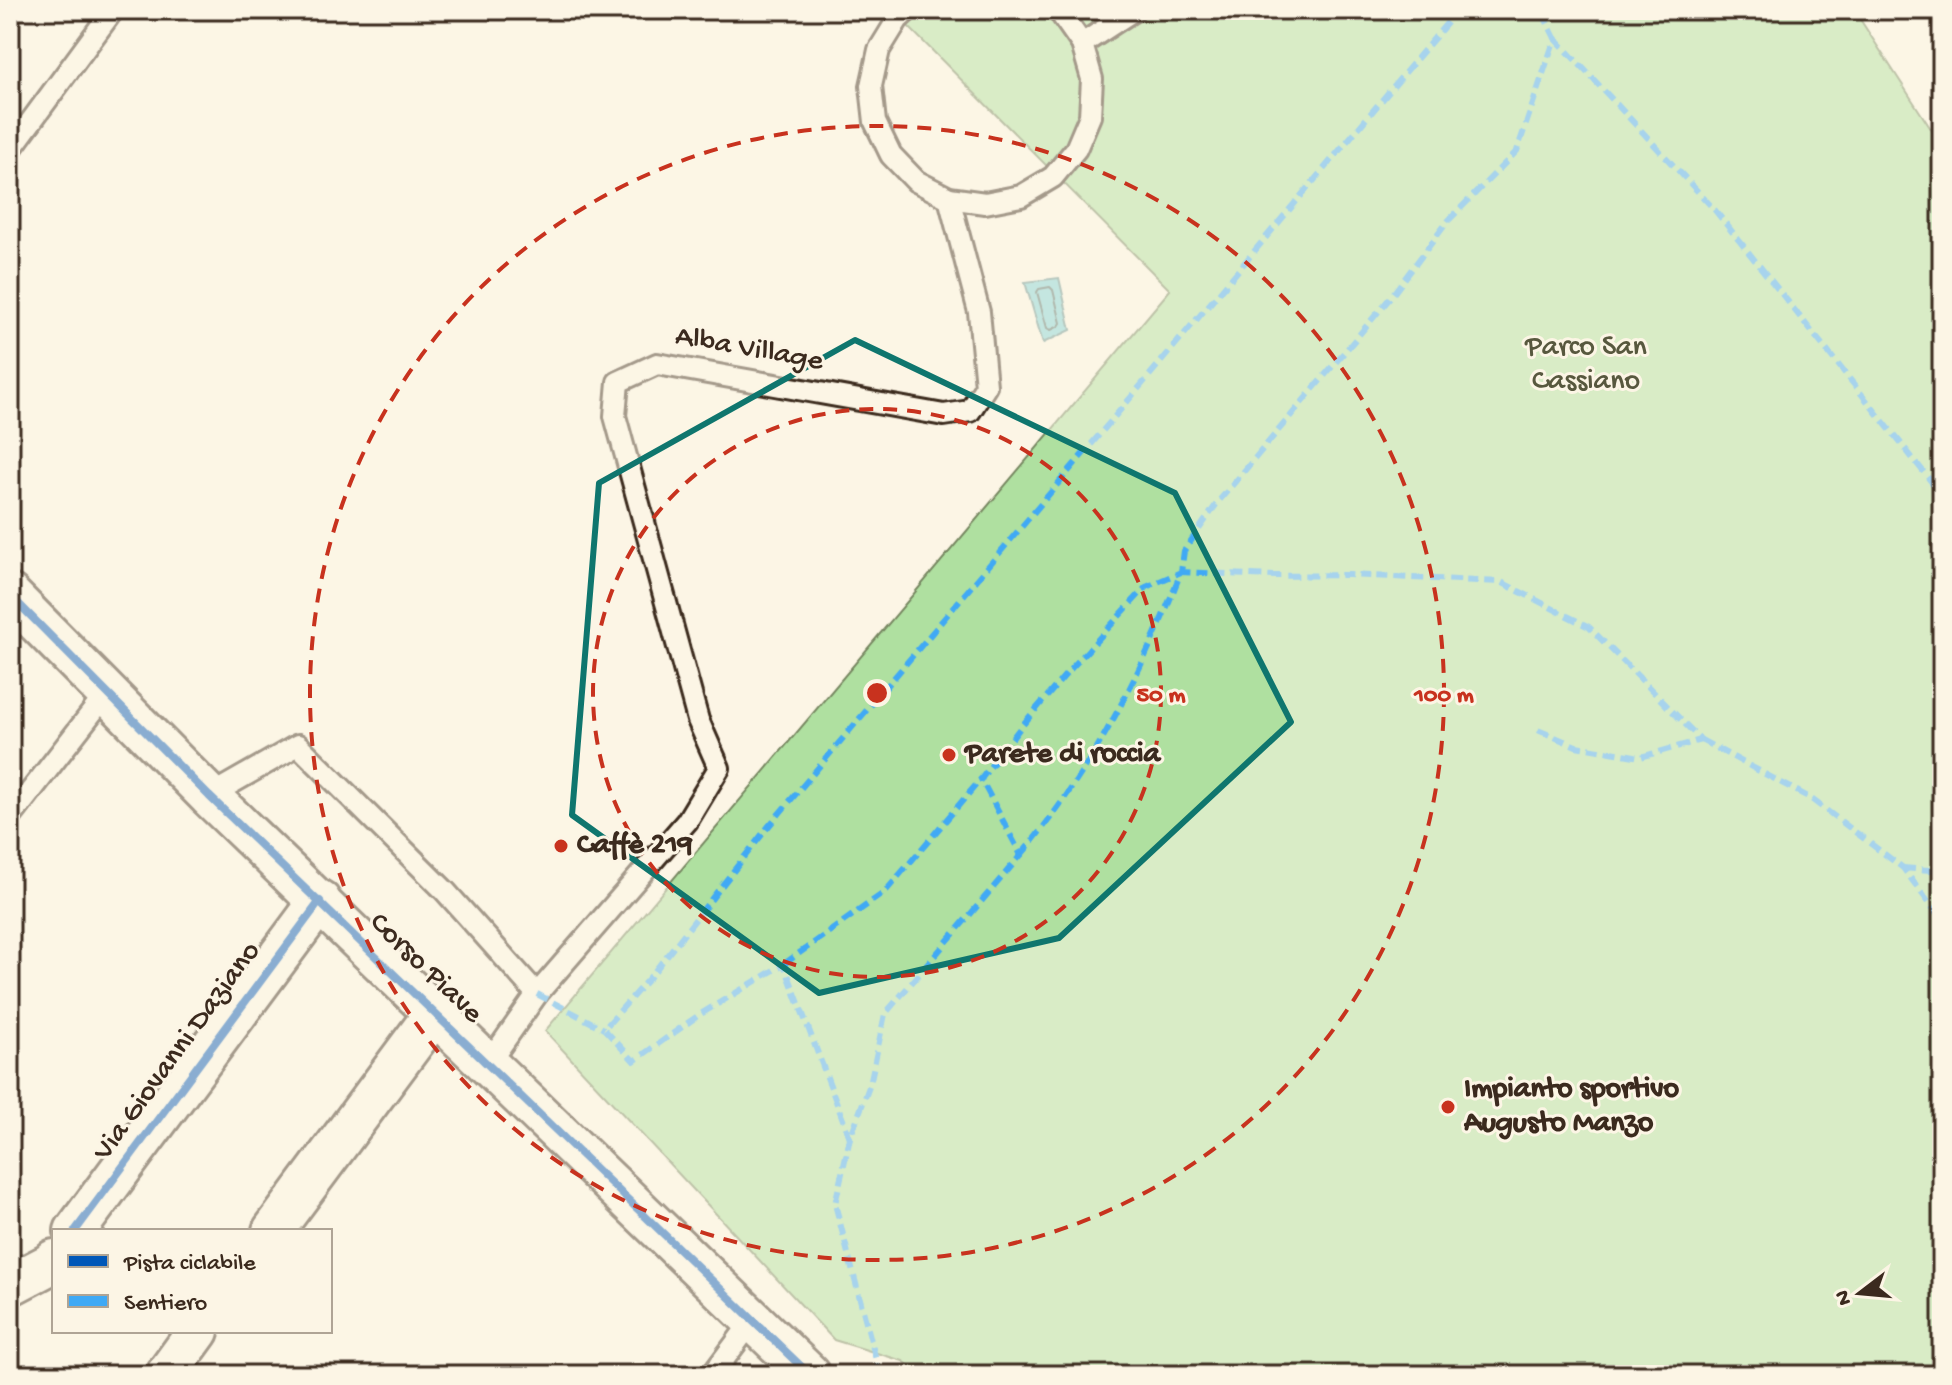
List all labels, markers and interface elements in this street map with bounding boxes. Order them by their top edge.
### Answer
street label: Alba Village [672,320,826,380]
park label: Parco San Cassiano [1524,331,1647,400]
centre of rings [863,679,891,707]
text: 50 m [1137,682,1185,711]
text: 100 m [1413,682,1474,711]
place label: Parete di roccia [963,738,1161,773]
marker: Parete di roccia [940,746,958,764]
place label: Caffè 219 [577,829,693,864]
marker: Caffè 219 [552,837,570,855]
street label: Corso Piave [361,906,490,1032]
street label: Via Giovanni Daziano [86,936,269,1169]
place label: Impianto sportivo Augusto Manzo [1463,1073,1680,1142]
marker: Impianto sportivo Augusto Manzo [1439,1098,1457,1116]
legend [52,1229,332,1333]
text: Pista ciclabile [123,1250,256,1279]
north arrow [1820,1253,1900,1333]
text: N [1830,1287,1859,1308]
text: Sentiero [124,1290,207,1319]

